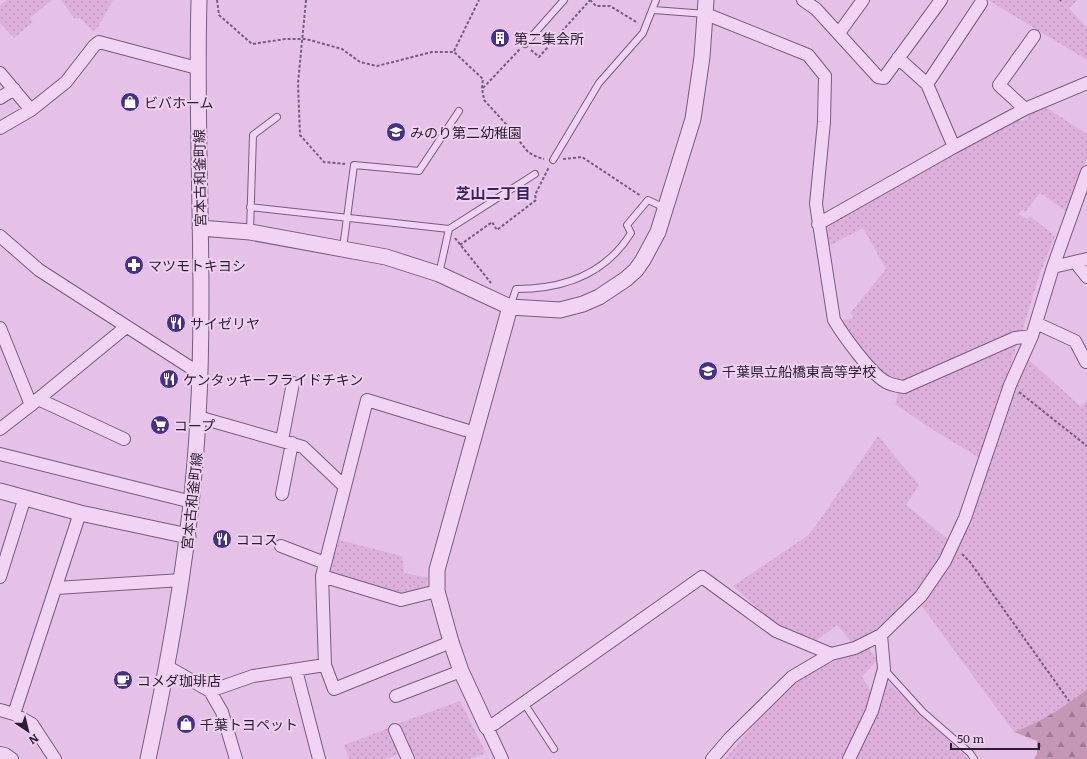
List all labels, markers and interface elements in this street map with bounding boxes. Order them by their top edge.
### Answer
building icon: 第二集会所 [489,27,511,49]
place label: 第二集会所 [514,28,584,48]
shop icon: ビバホーム [119,91,141,113]
place label: ビバホーム [144,92,214,112]
school or university icon: みのり第二幼稚園 [385,121,407,143]
place label: みのり第二幼稚園 [410,122,522,142]
street label: 宮本古和釜町線 [188,129,210,227]
district label: 芝山二丁目 [455,181,531,204]
pharmacy icon: マツモトキヨシ [123,254,145,276]
place label: マツモトキヨシ [148,255,246,275]
restaurant icon: サイゼリヤ [165,312,187,334]
place label: サイゼリヤ [190,313,260,333]
school or university icon: 千葉県立船橋東高等学校 [697,360,719,382]
place label: 千葉県立船橋東高等学校 [722,361,876,381]
restaurant icon: ケンタッキーフライドチキン [158,368,180,390]
place label: ケンタッキーフライドチキン [183,369,363,389]
supermarket icon: コープ [149,414,171,436]
place label: コープ [174,415,215,435]
street label: 宮本古和釜町線 [176,451,206,551]
restaurant icon: ココス [211,528,233,550]
place label: ココス [236,529,278,549]
cafe icon: コメダ珈琲店 [112,669,134,691]
place label: コメダ珈琲店 [137,670,221,690]
north arrow [8,711,48,751]
shop icon: 千葉トヨペット [175,713,197,735]
place label: 千葉トヨペット [200,714,298,734]
scale bar [951,725,1039,751]
text: 50 m [957,729,984,747]
text: N [26,731,43,749]

